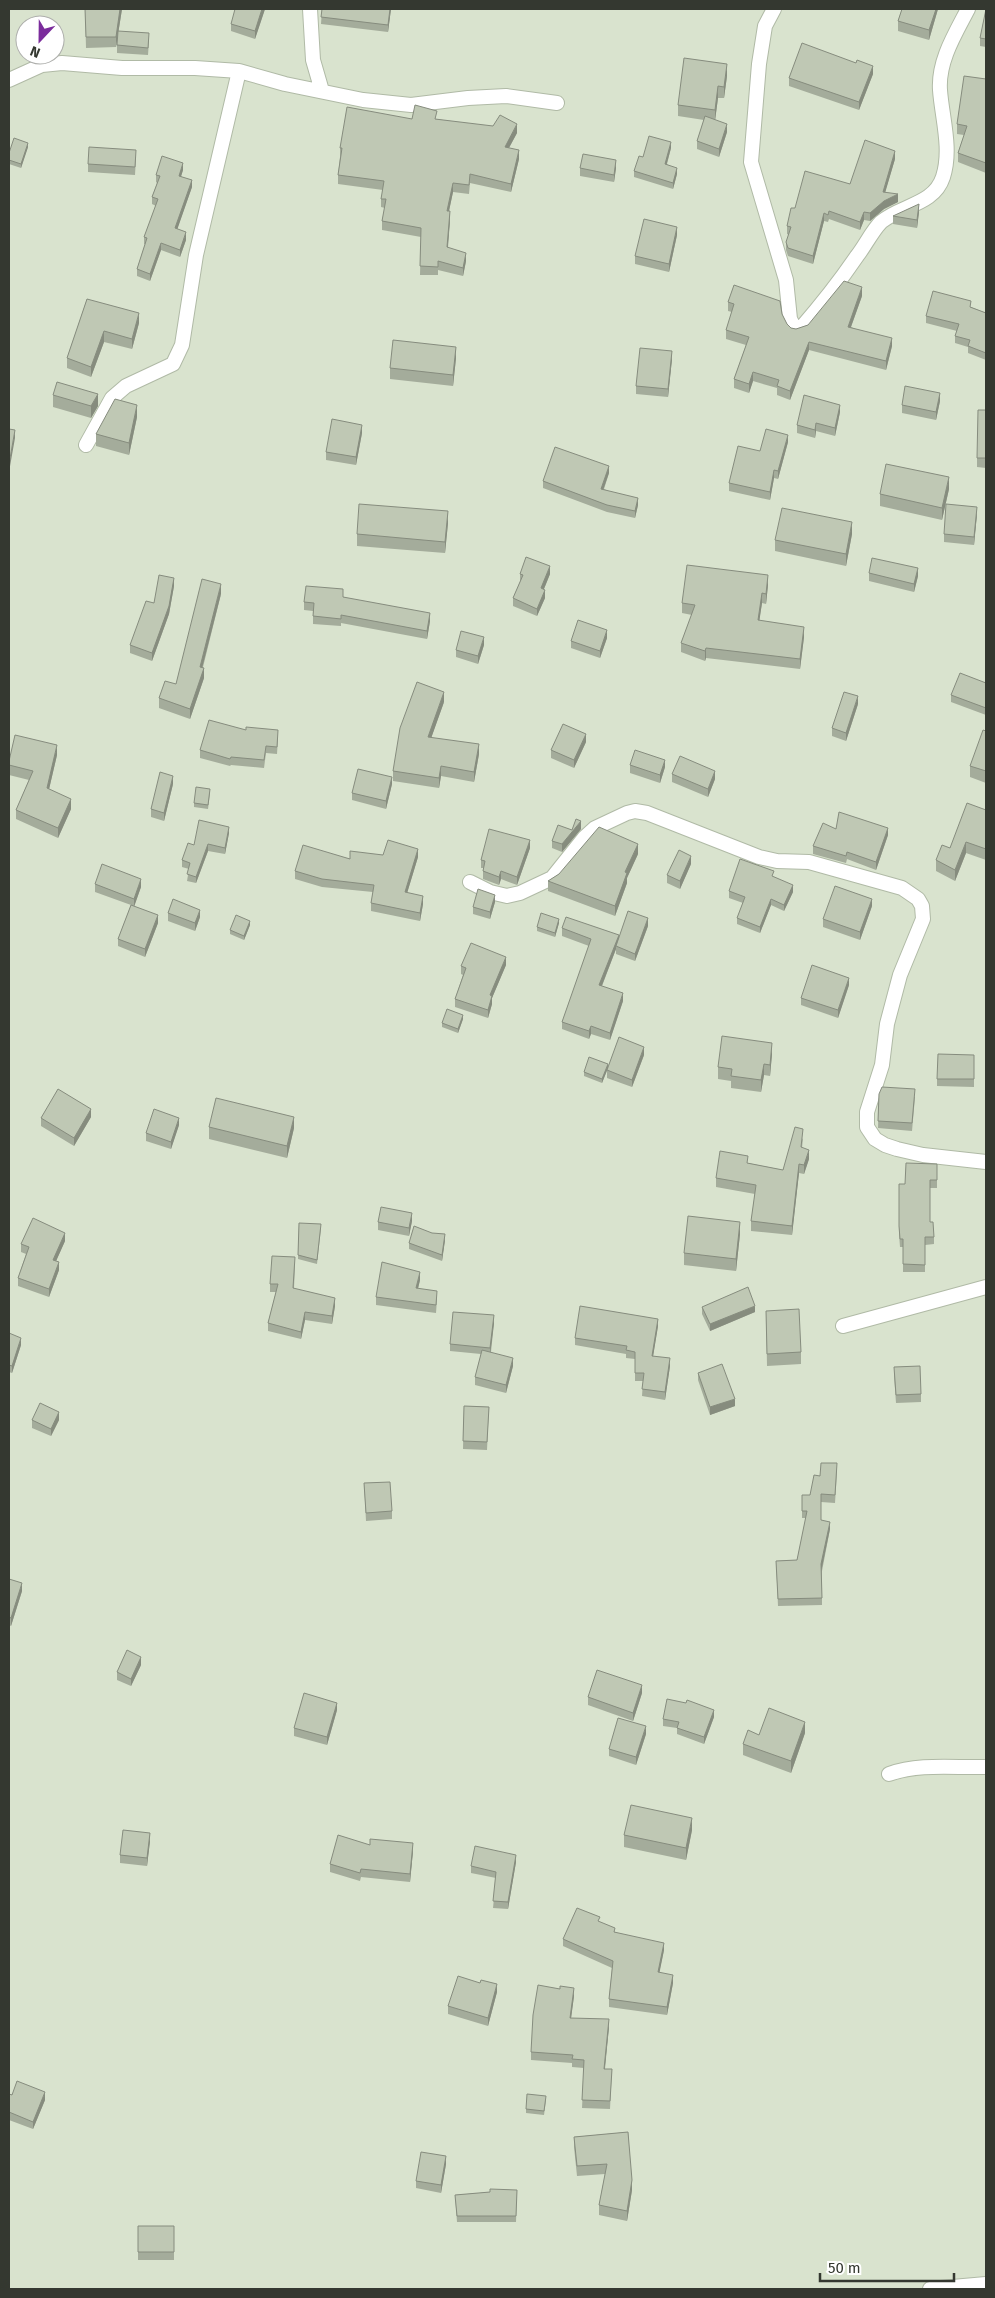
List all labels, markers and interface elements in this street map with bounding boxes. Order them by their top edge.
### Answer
north arrow [15,15,65,65]
text: N [28,42,43,61]
scale bar [820,2250,954,2282]
text: 50 m [828,2259,861,2277]

